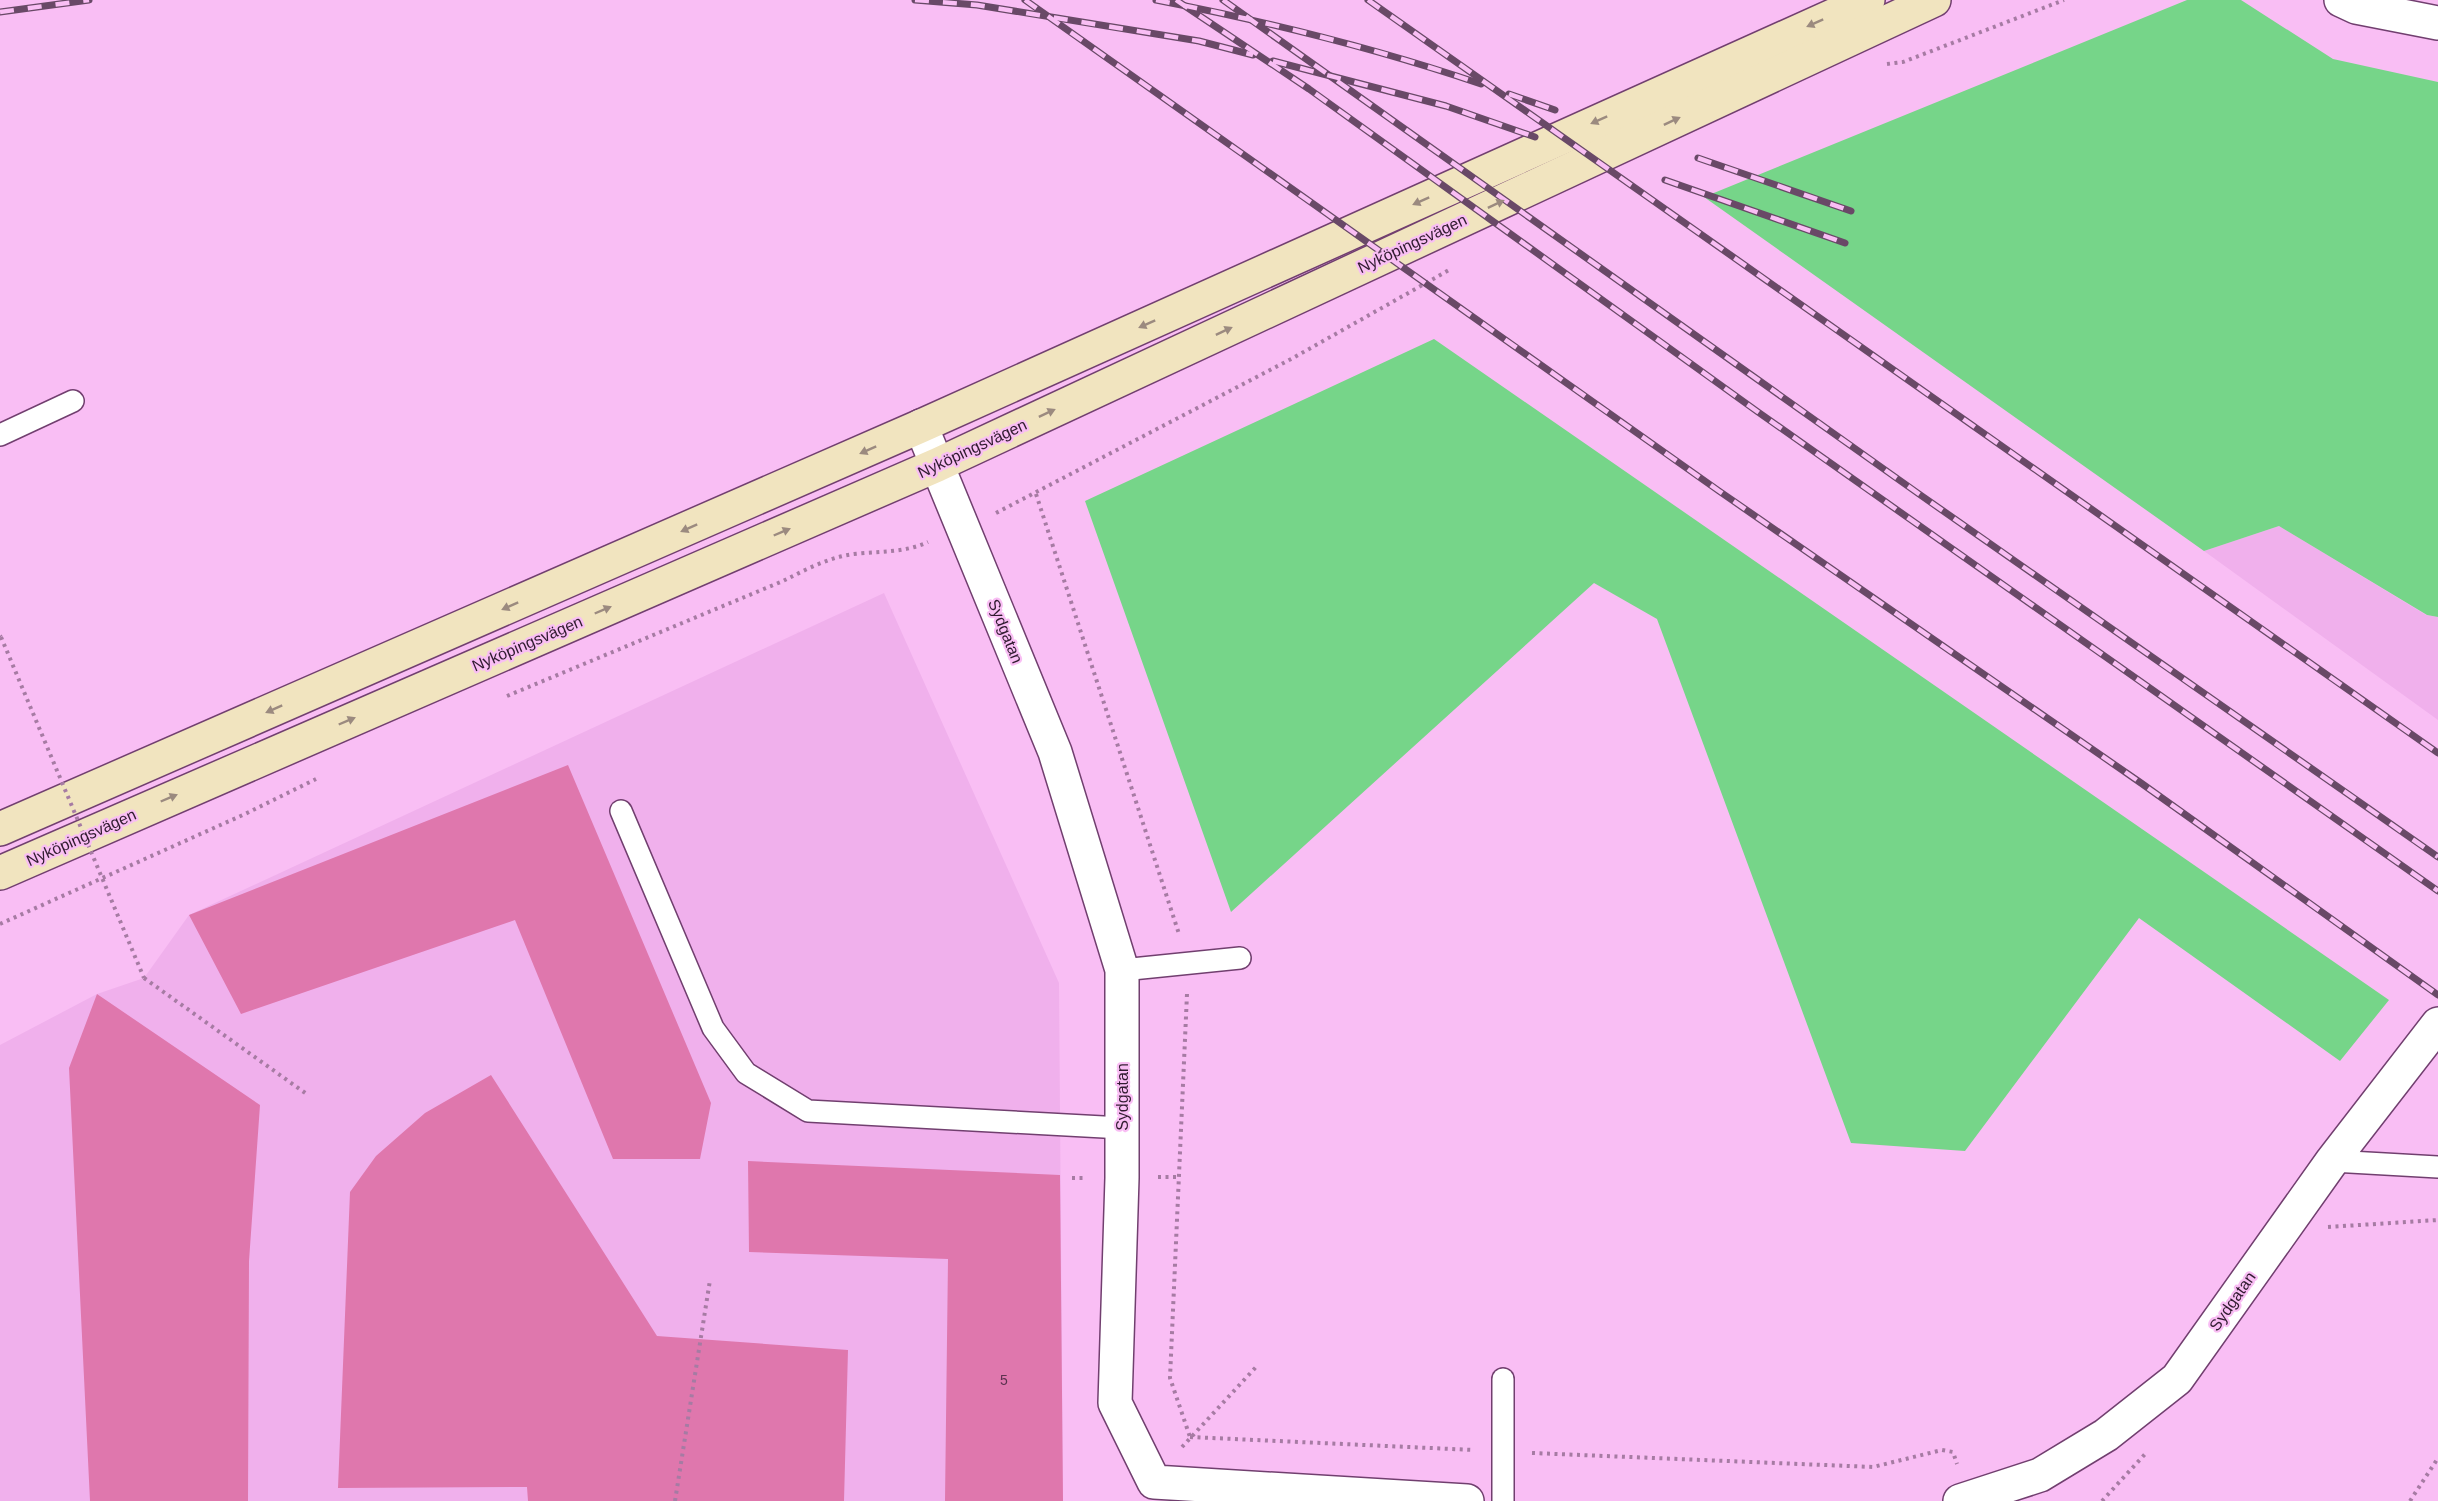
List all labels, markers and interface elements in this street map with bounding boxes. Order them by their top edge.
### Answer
one-way arrow [1805,18,1823,28]
one-way arrow [1590,116,1607,125]
one-way arrow [1664,116,1682,126]
one-way arrow [1412,196,1429,205]
one-way arrow [1487,199,1504,208]
street label: Nyköpingsvägen [1355,211,1469,276]
one-way arrow [1138,319,1156,329]
one-way arrow [1215,325,1233,335]
one-way arrow [1039,409,1056,418]
street label: Nyköpingsvägen [915,416,1029,481]
one-way arrow [859,445,876,454]
one-way arrow [680,523,698,533]
one-way arrow [774,527,792,537]
street label: Sydgatan [985,597,1026,666]
one-way arrow [502,601,519,610]
one-way arrow [595,605,612,614]
street label: Nyköpingsvägen [469,613,585,674]
one-way arrow [265,705,283,714]
one-way arrow [339,716,356,725]
one-way arrow [160,794,177,803]
street label: Nyköpingsvägen [24,806,139,869]
street label: Sydgatan [1114,1063,1131,1131]
street label: Sydgatan [2206,1269,2259,1334]
house number: 5 [1000,1372,1008,1388]

